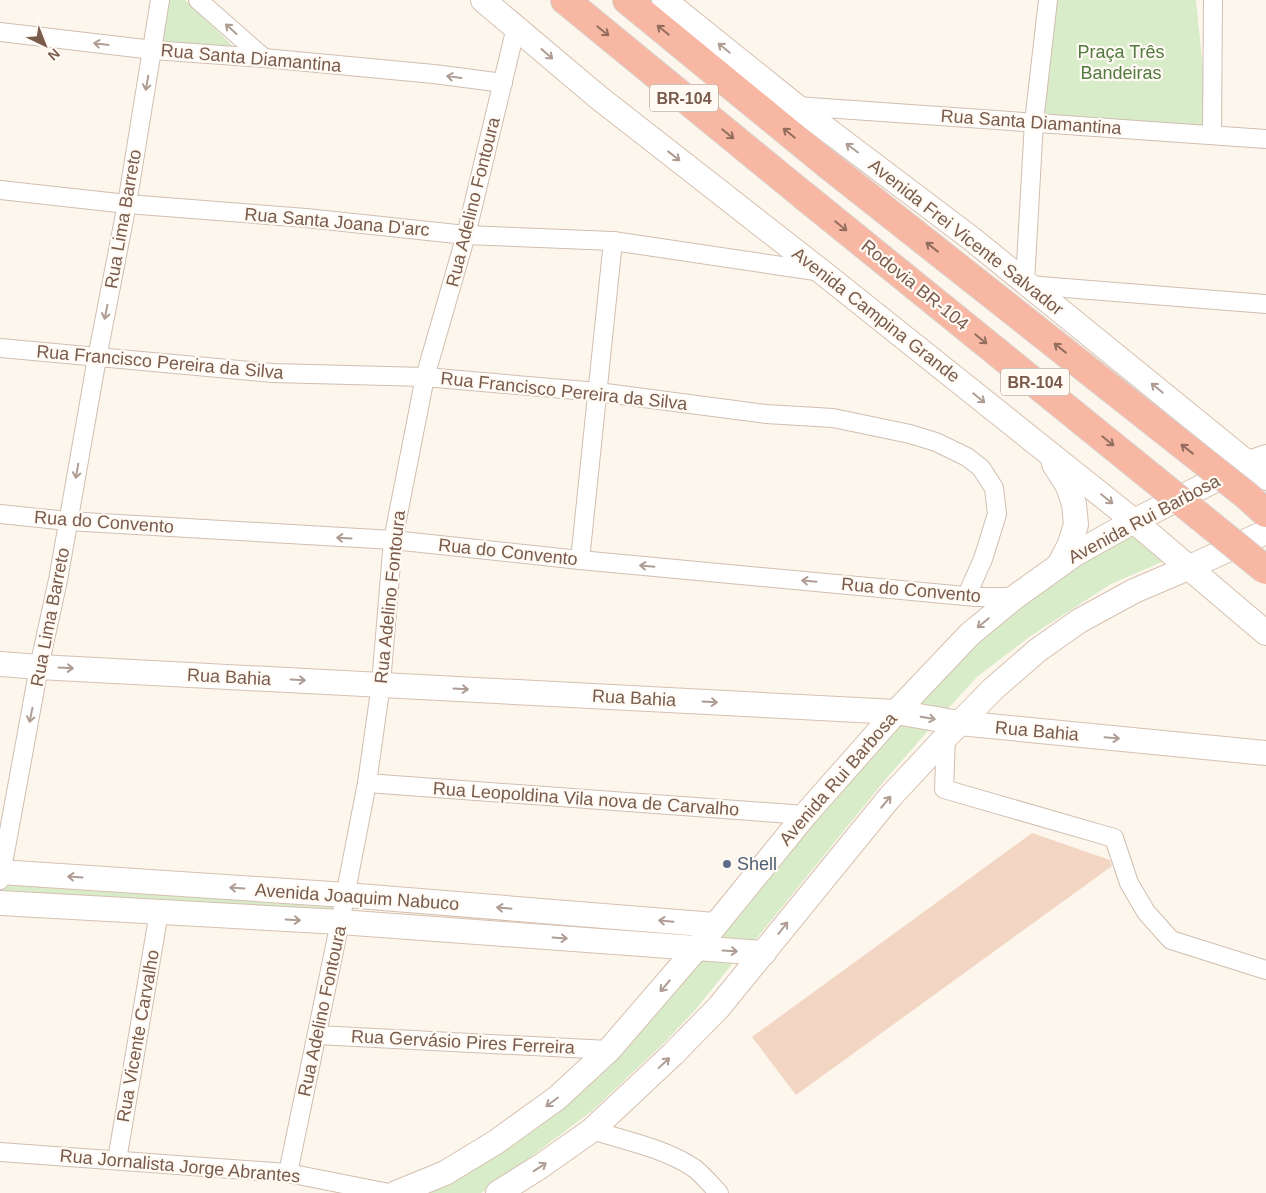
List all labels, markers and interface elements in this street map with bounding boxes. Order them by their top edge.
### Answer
north arrow [20,20,70,70]
one-way arrow [224,23,237,35]
one-way arrow [657,24,670,35]
one-way arrow [596,25,609,36]
one-way arrow [93,39,109,49]
street label: Rua Santa Diamantina [160,40,343,76]
one-way arrow [717,42,730,53]
park label: Praça Três Bandeiras [1077,42,1165,83]
text: N [45,45,63,64]
one-way arrow [541,48,554,59]
one-way arrow [447,72,463,82]
one-way arrow [142,74,152,90]
road number: BR-104 [650,85,718,112]
street label: Rua Santa Diamantina [940,106,1123,138]
street label: Rua Adelino Fontoura [442,114,504,289]
one-way arrow [783,127,796,138]
one-way arrow [721,128,734,139]
one-way arrow [845,143,859,153]
street label: Rua Lima Barreto [101,148,145,290]
one-way arrow [667,150,680,161]
street label: Avenida Frei Vicente Salvador [865,155,1067,319]
street label: Rua Santa Joana D'arc [244,204,430,240]
one-way arrow [834,220,847,231]
street label: Rodovia BR-104 [857,236,973,334]
one-way arrow [926,242,939,253]
street label: Avenida Campina Grande [788,243,964,387]
one-way arrow [101,303,111,319]
one-way arrow [974,333,987,344]
street label: Rua Francisco Pereira da Silva [36,341,285,383]
one-way arrow [1054,343,1067,354]
street label: Rua Francisco Pereira da Silva [440,368,689,414]
road number: BR-104 [1001,368,1069,396]
one-way arrow [1150,383,1163,394]
one-way arrow [973,392,986,403]
one-way arrow [1101,435,1114,446]
one-way arrow [1180,444,1194,454]
one-way arrow [72,463,82,479]
street label: Avenida Rui Barbosa [1065,470,1224,567]
one-way arrow [1100,494,1113,505]
street label: Rua do Convento [33,507,175,537]
street label: Rua Adelino Fontoura [371,508,409,685]
one-way arrow [337,533,353,542]
street label: Rua do Convento [437,535,579,569]
street label: Rua Lima Barreto [27,546,73,688]
one-way arrow [640,561,656,571]
street label: Rua do Convento [840,574,982,606]
one-way arrow [802,576,818,586]
one-way arrow [977,617,990,628]
one-way arrow [58,664,74,673]
street label: Rua Bahia [187,665,272,689]
one-way arrow [290,675,306,685]
one-way arrow [452,684,468,693]
street label: Rua Bahia [592,686,677,710]
one-way arrow [702,698,718,707]
one-way arrow [25,706,35,722]
street label: Avenida Rui Barbosa [775,708,902,849]
one-way arrow [919,713,935,723]
street label: Rua Bahia [994,717,1081,745]
one-way arrow [1104,733,1120,743]
street label: Rua Leopoldina Vila nova de Carvalho [432,778,740,820]
one-way arrow [880,796,891,809]
place label: Shell [737,854,777,874]
marker: Shell [721,858,733,870]
one-way arrow [67,872,83,881]
street label: Avenida Joaquim Nabuco [254,880,460,914]
one-way arrow [230,883,246,892]
one-way arrow [496,903,512,913]
one-way arrow [285,915,301,924]
one-way arrow [658,917,674,926]
one-way arrow [778,921,788,935]
street label: Rua Adelino Fontoura [294,923,350,1098]
one-way arrow [552,934,568,943]
one-way arrow [722,946,738,955]
street label: Rua Vicente Carvalho [113,948,163,1124]
one-way arrow [659,979,670,992]
street label: Rua Gervásio Pires Ferreira [351,1026,576,1058]
one-way arrow [658,1057,670,1069]
one-way arrow [545,1097,559,1107]
street label: Rua Jornalista Jorge Abrantes [59,1146,301,1186]
one-way arrow [532,1162,546,1172]

